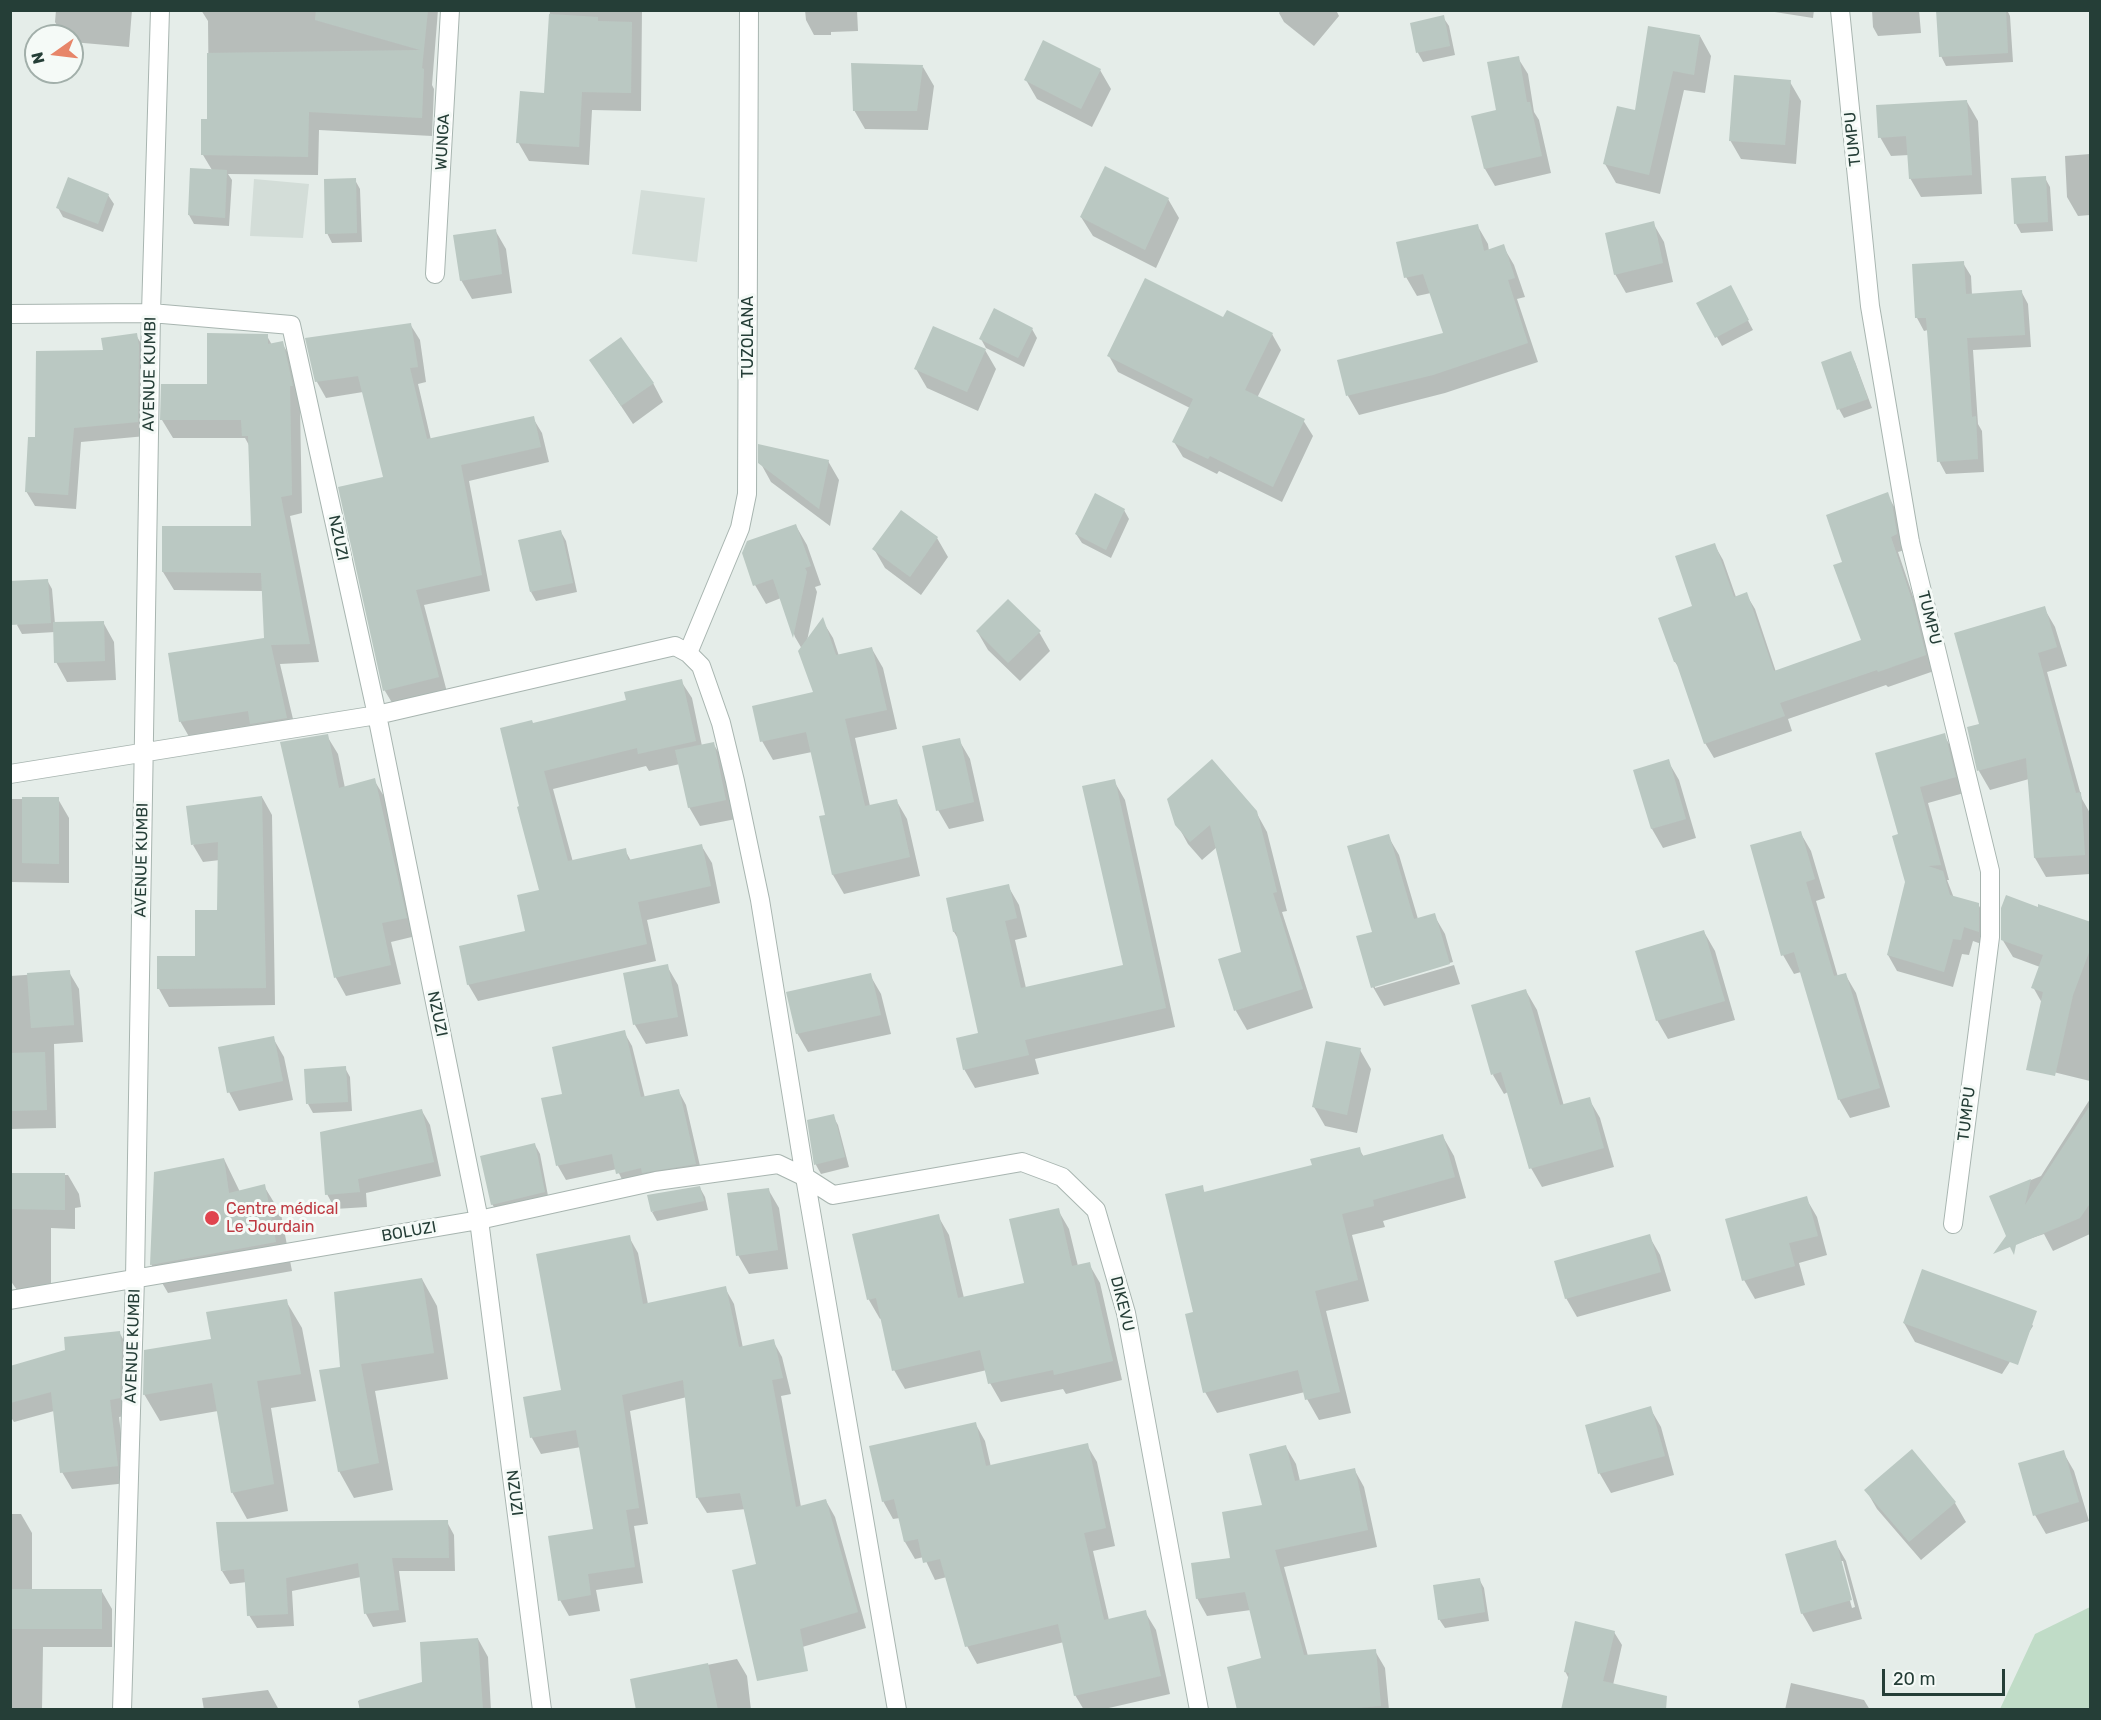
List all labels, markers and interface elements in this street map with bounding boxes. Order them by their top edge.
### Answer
north arrow [24,24,84,84]
text: N [27,50,49,66]
street label: TUMPU [1841,111,1865,167]
street label: WUNGA [432,113,454,171]
street label: TUZOLANA [738,296,758,378]
street label: AVENUE KUMBI [139,317,161,431]
street label: NZUZI [324,514,352,562]
street label: TUMPU [1913,589,1945,647]
street label: AVENUE KUMBI [131,803,153,917]
street label: NZUZI [423,990,451,1038]
street label: TUMPU [1954,1086,1980,1142]
place label: Centre médical Le Jourdain [226,1199,338,1237]
marker: Centre médical Le Jourdain [203,1209,221,1227]
street label: BOLUZI [380,1218,438,1246]
street label: DIKEVU [1106,1274,1138,1334]
street label: AVENUE KUMBI [121,1288,145,1404]
street label: NZUZI [502,1469,526,1517]
scale bar [1885,1657,2008,1695]
text: 20 m [1893,1668,1935,1690]

